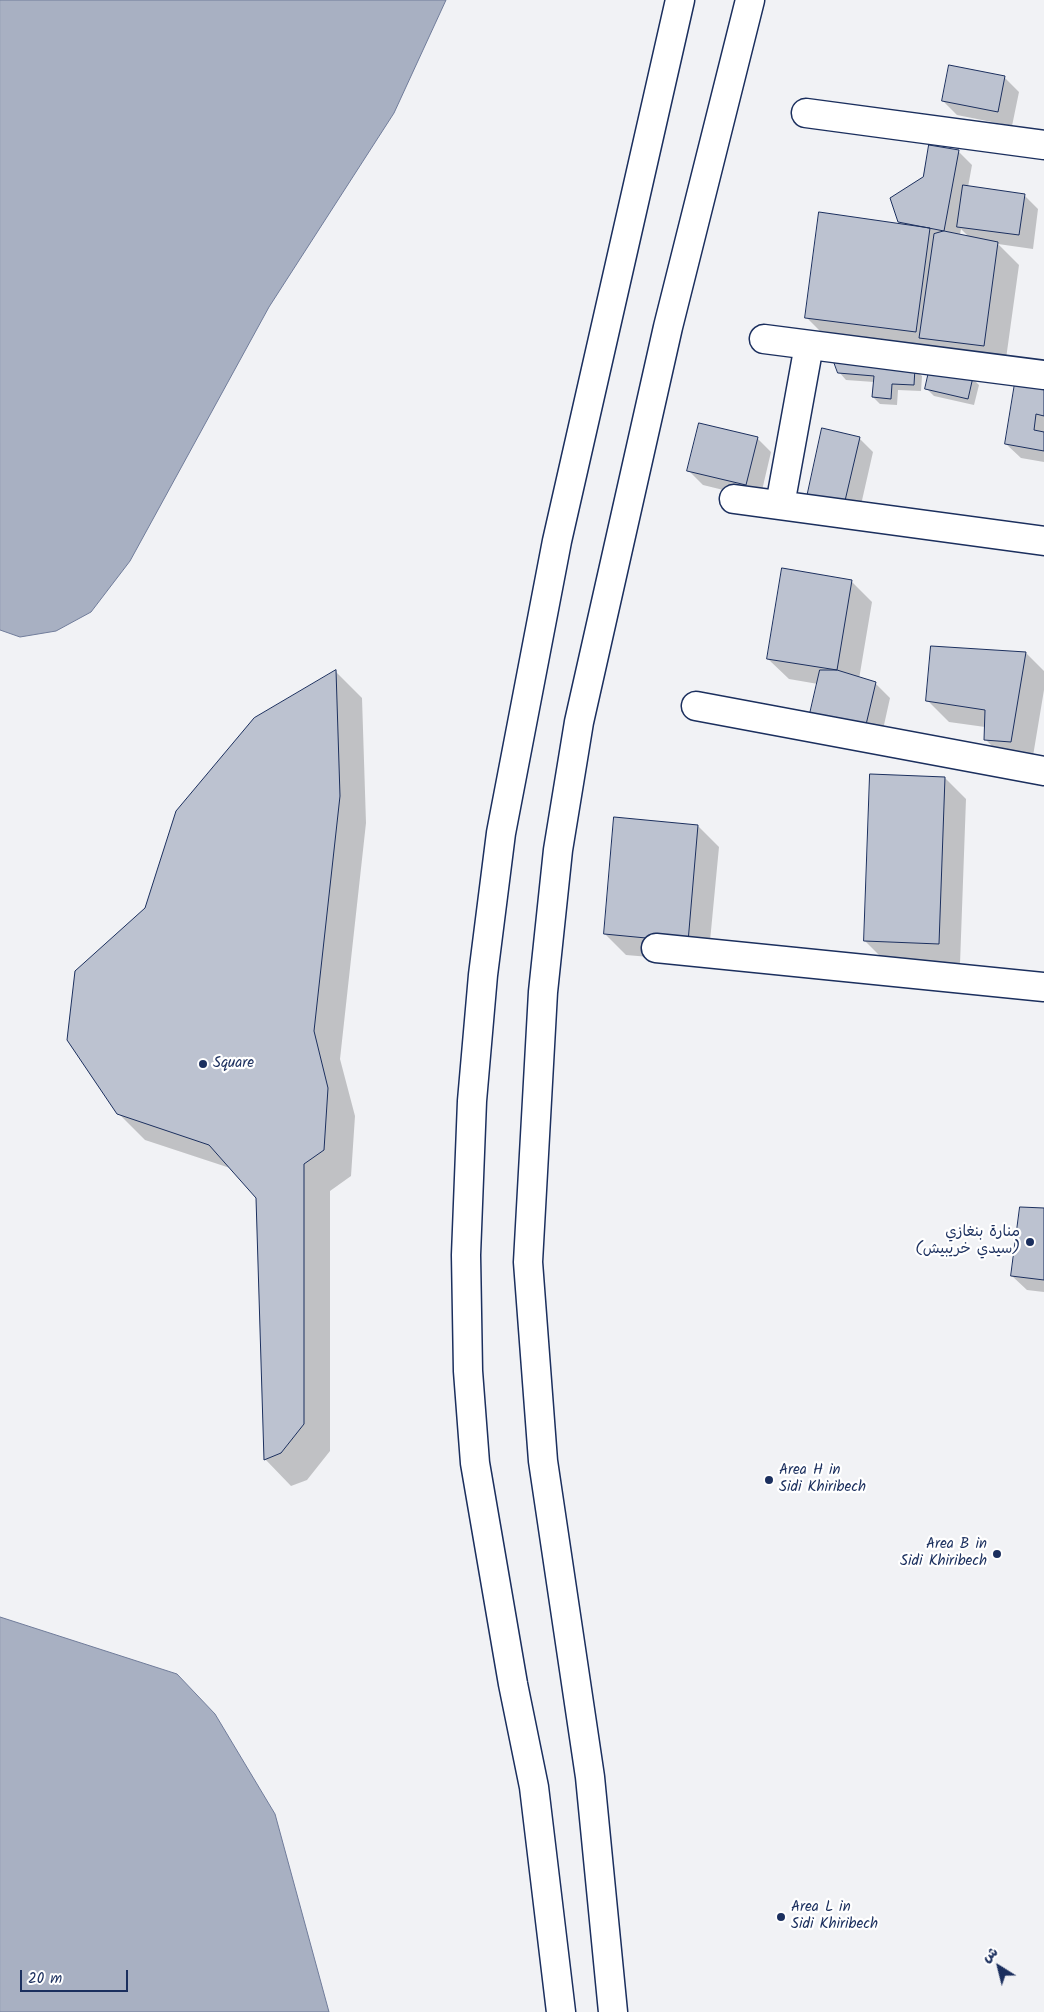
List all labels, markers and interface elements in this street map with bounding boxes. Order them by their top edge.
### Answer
place label: Square [213,1055,254,1073]
marker: Square [197,1058,209,1070]
place label: منارة بنغازي (سيدي خريبيش) [915,1224,1020,1259]
marker: منارة بنغازي (سيدي خريبيش) [1024,1236,1036,1248]
place label: Area H in Sidi Khiribech [779,1462,866,1497]
marker: Area H in Sidi Khiribech [763,1474,775,1486]
place label: Area B in Sidi Khiribech [900,1536,987,1571]
marker: Area B in Sidi Khiribech [991,1548,1003,1560]
place label: Area L in Sidi Khiribech [791,1899,878,1934]
marker: Area L in Sidi Khiribech [775,1911,787,1923]
text: ش [977,1941,1003,1968]
north arrow [974,1942,1024,1992]
scale bar [22,1960,130,1992]
text: 20 m [28,1967,62,1991]

